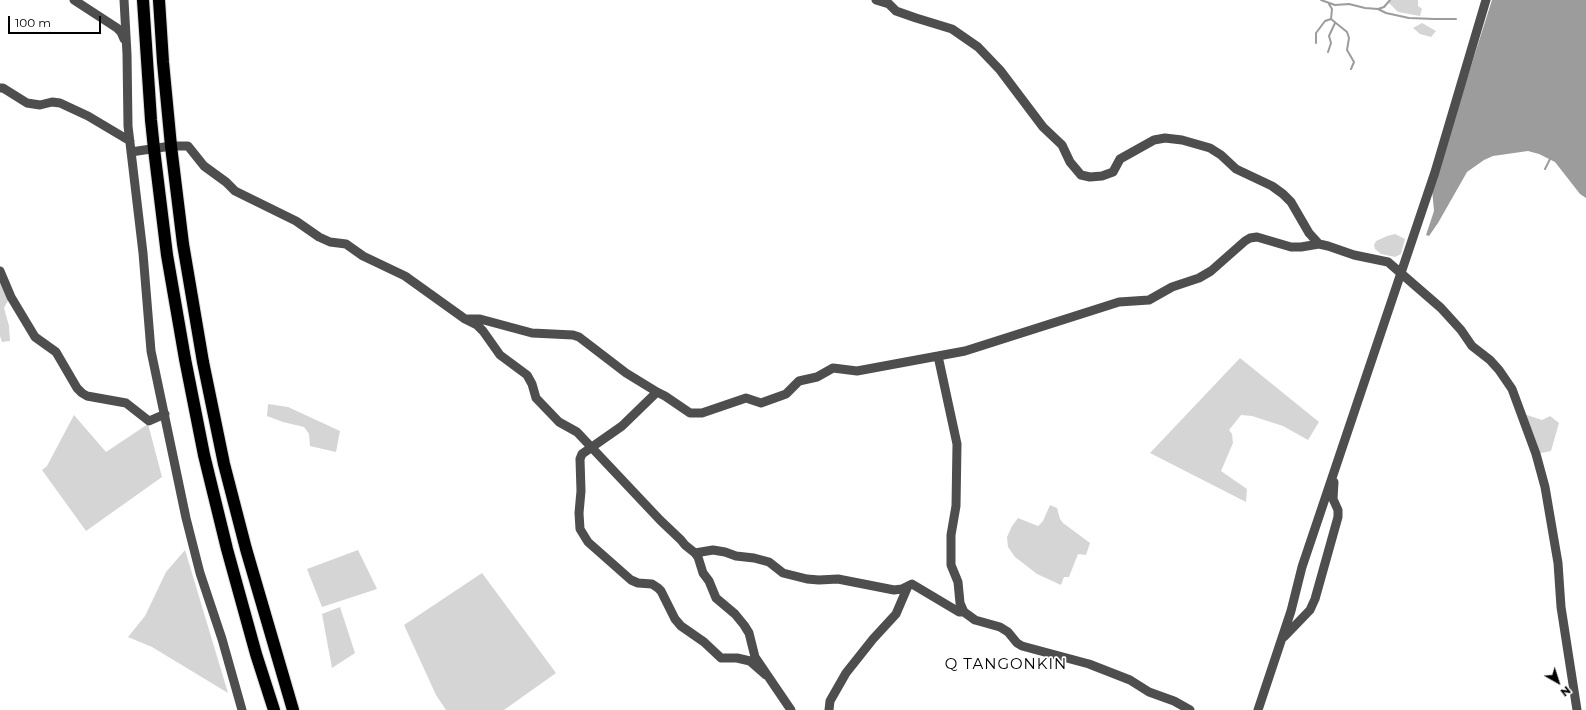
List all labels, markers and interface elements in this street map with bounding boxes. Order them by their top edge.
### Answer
scale bar [10,8,103,34]
text: 100 m [15,15,51,30]
district label: Q TANGONKIN [945,656,1067,674]
north arrow [1538,662,1578,702]
text: N [1558,683,1573,700]

